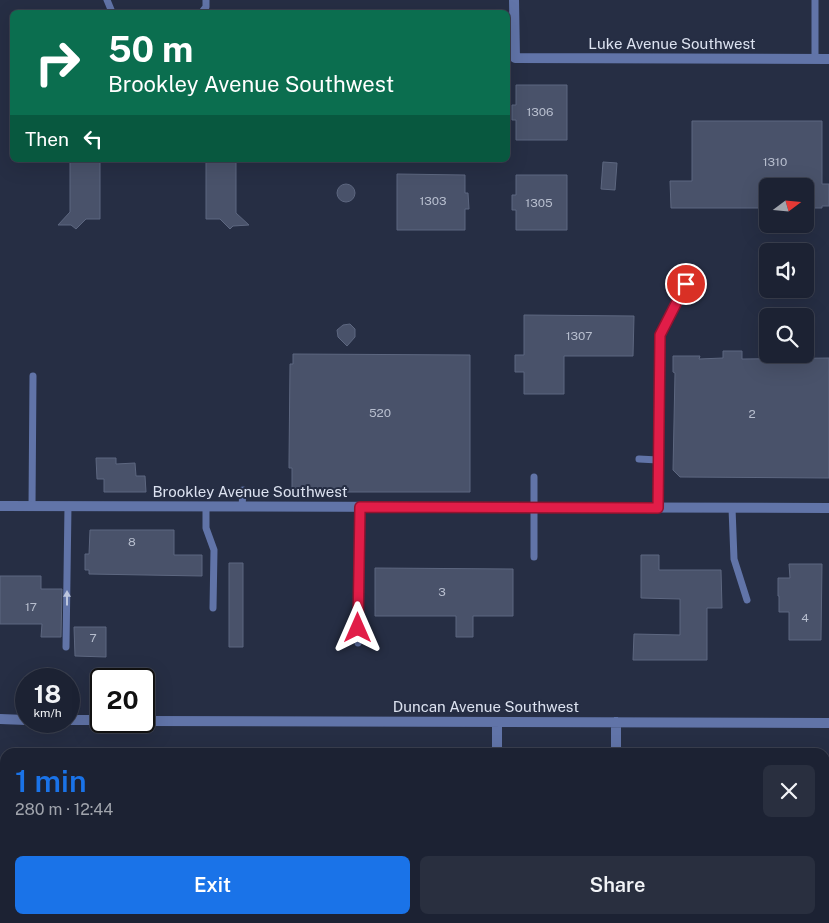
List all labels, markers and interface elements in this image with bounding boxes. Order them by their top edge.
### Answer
text: 50 m [108,29,193,70]
icon: right [25,30,90,95]
street label: Luke Avenue Southwest [588,35,756,52]
text: Brookley Avenue Southwest [108,71,394,97]
house number: 1306 [526,105,554,119]
icon: left [79,125,107,153]
text: Then [25,128,69,150]
house number: 1310 [763,155,787,169]
north arrow [759,178,814,232]
map controls [759,178,814,363]
house number: 1303 [419,194,447,208]
house number: 1305 [525,196,553,210]
button: sound [759,243,814,298]
pin [665,263,707,305]
icon: arrive [672,270,700,298]
button: search [759,308,814,363]
house number: 1307 [566,329,592,343]
house number: 520 [369,406,391,420]
house number: 2 [748,407,756,421]
street label: Brookley Avenue Southwest [152,483,348,500]
house number: 8 [128,535,136,549]
house number: 3 [438,585,446,599]
one-way arrow [63,590,71,606]
house number: 17 [25,600,37,614]
position arrow [331,601,383,653]
house number: 4 [801,611,809,625]
house number: 7 [89,631,97,645]
speed limit sign: 20 [90,668,155,733]
text: 18 [34,679,61,709]
street label: Duncan Avenue Southwest [393,698,579,715]
text: km/h [33,706,62,720]
text: 1 min [15,763,86,799]
button: close [763,765,815,817]
text: 280 m · 12:44 [15,800,113,819]
button: Exit [15,856,410,914]
button: Share [420,856,815,914]

